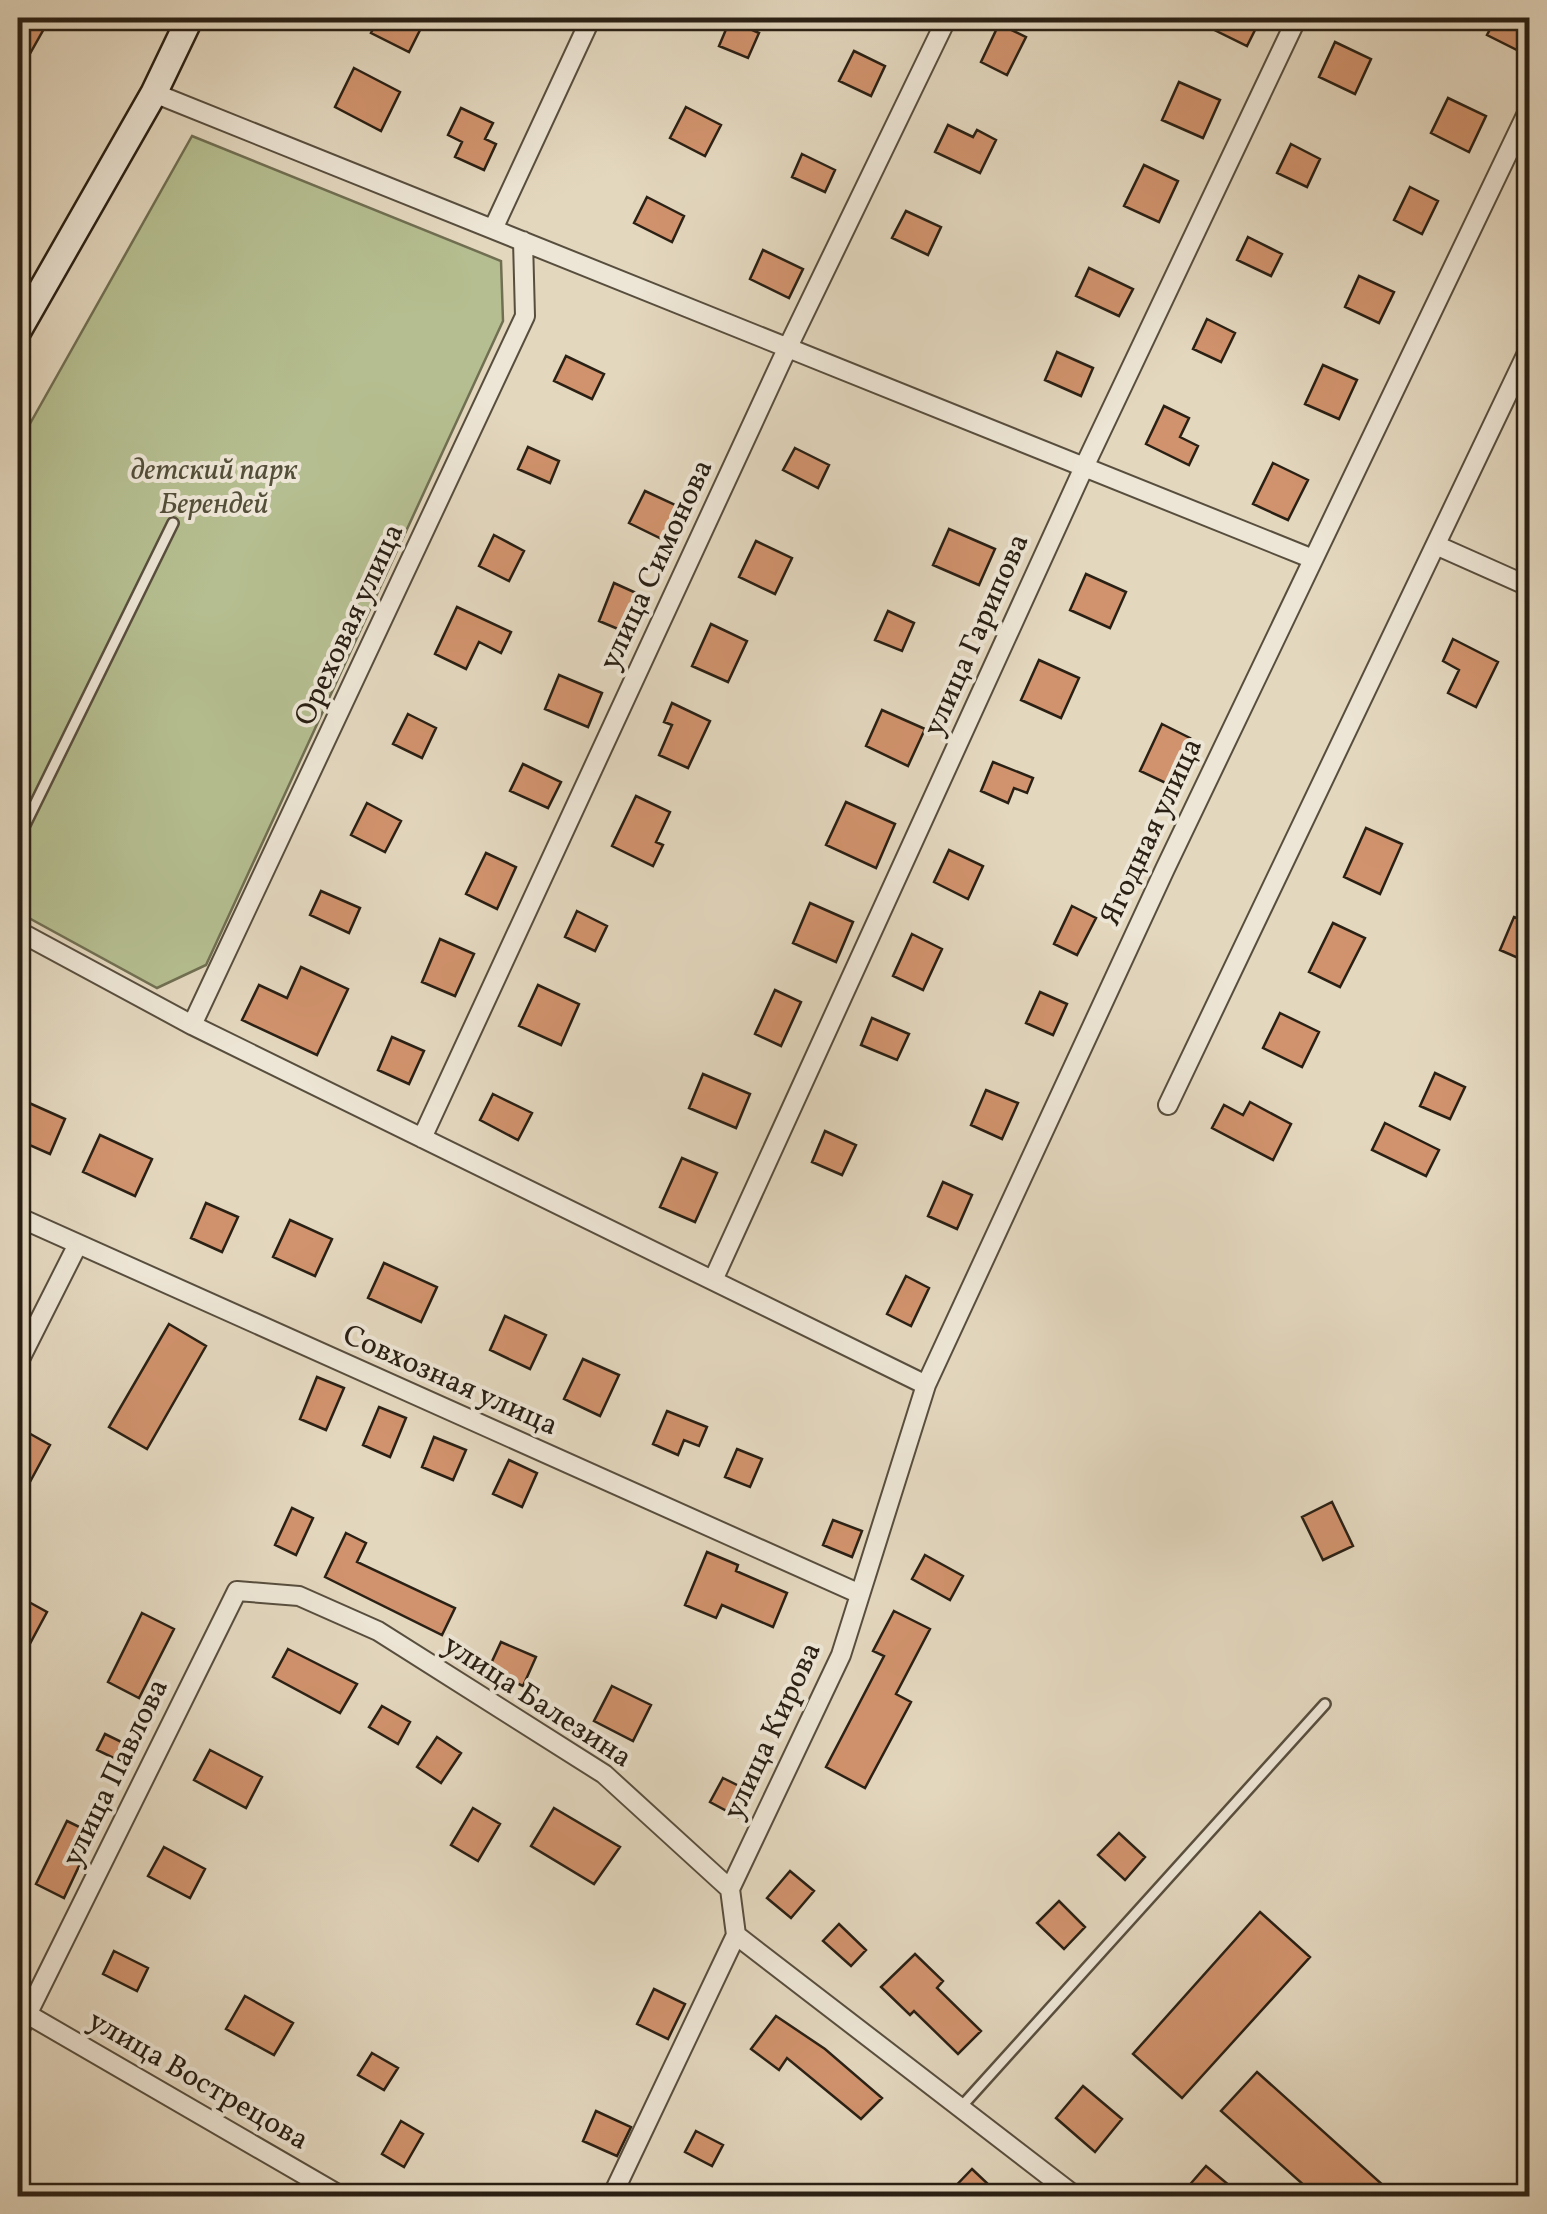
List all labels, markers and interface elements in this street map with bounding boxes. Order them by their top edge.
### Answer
park label: детский парк Берендей [131,450,298,526]
street label: улица Симонова [590,453,724,677]
street label: Ореховая улица [285,517,415,733]
street label: улица Гарипова [914,527,1040,743]
street label: Ягодная улица [1090,731,1214,933]
street label: Совхозная улица [336,1315,564,1447]
street label: улица Балезина [434,1625,640,1779]
street label: улица Кирова [714,1635,832,1827]
street label: улица Павлова [52,1672,180,1874]
street label: улица Вострецова [80,2001,316,2161]

